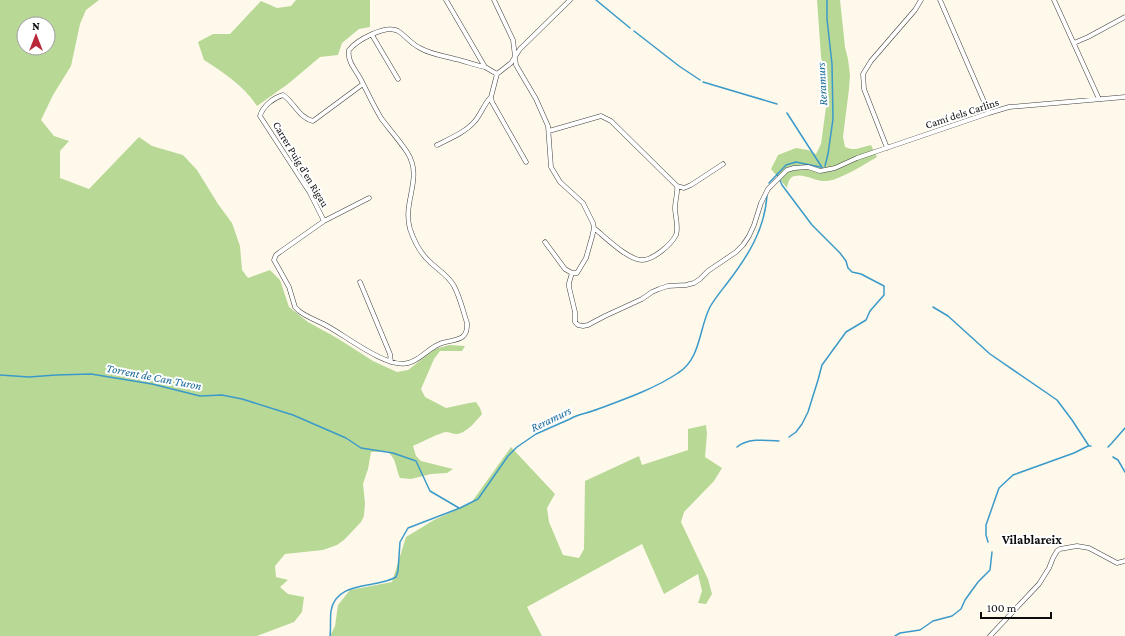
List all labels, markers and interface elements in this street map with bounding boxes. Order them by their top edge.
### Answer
north arrow [16,16,56,56]
text: N [32,20,40,32]
water label: Reramurs [814,62,830,106]
street label: Camí dels Carlins [924,95,1000,131]
street label: Carrer Puig d'en Rigau [270,119,331,210]
water label: Torrent de Can Turon [105,361,203,393]
water label: Reramurs [528,403,574,435]
district label: Vilablareix [1001,532,1062,547]
scale bar [981,594,1051,620]
text: 100 m [987,601,1017,615]

